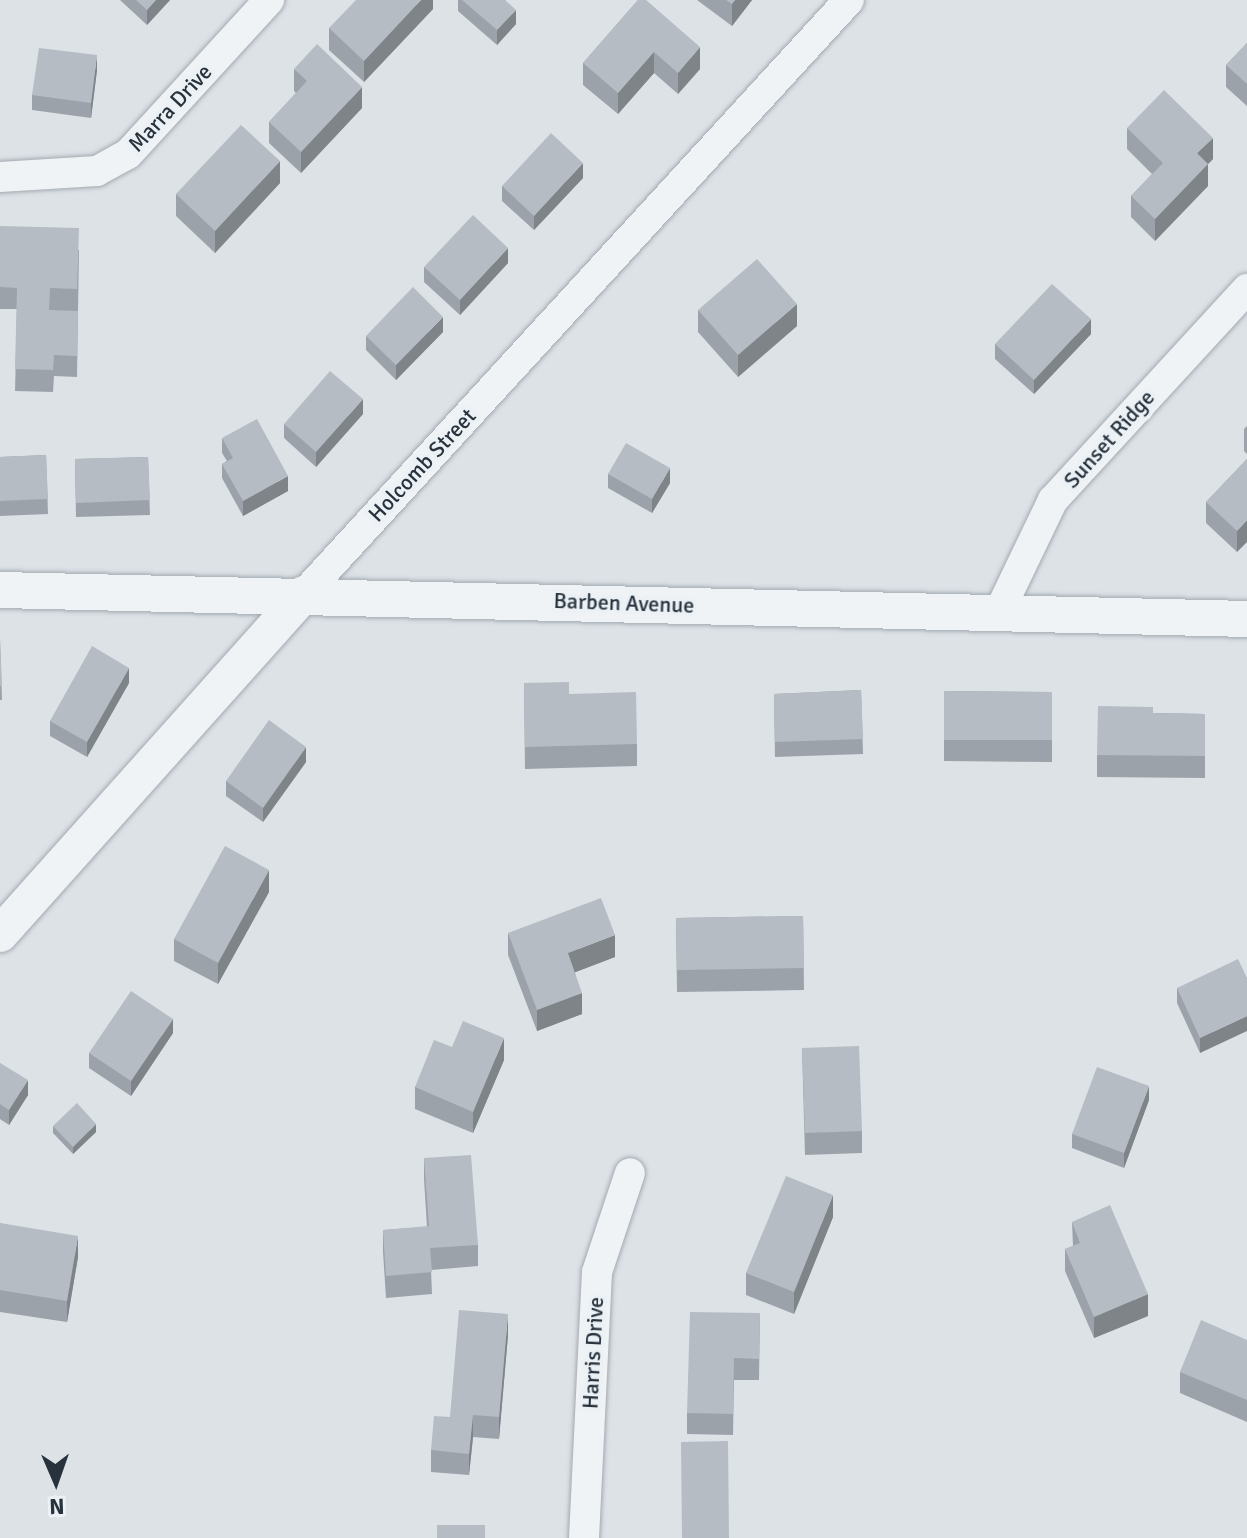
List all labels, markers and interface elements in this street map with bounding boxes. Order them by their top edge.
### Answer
street label: Marra Drive [123,59,217,157]
street label: Sunset Ridge [1058,385,1160,493]
street label: Holcomb Street [363,403,481,527]
street label: Barben Avenue [553,587,695,619]
street label: Harris Drive [577,1296,609,1410]
north arrow [16,1442,96,1522]
text: N [49,1493,65,1520]

